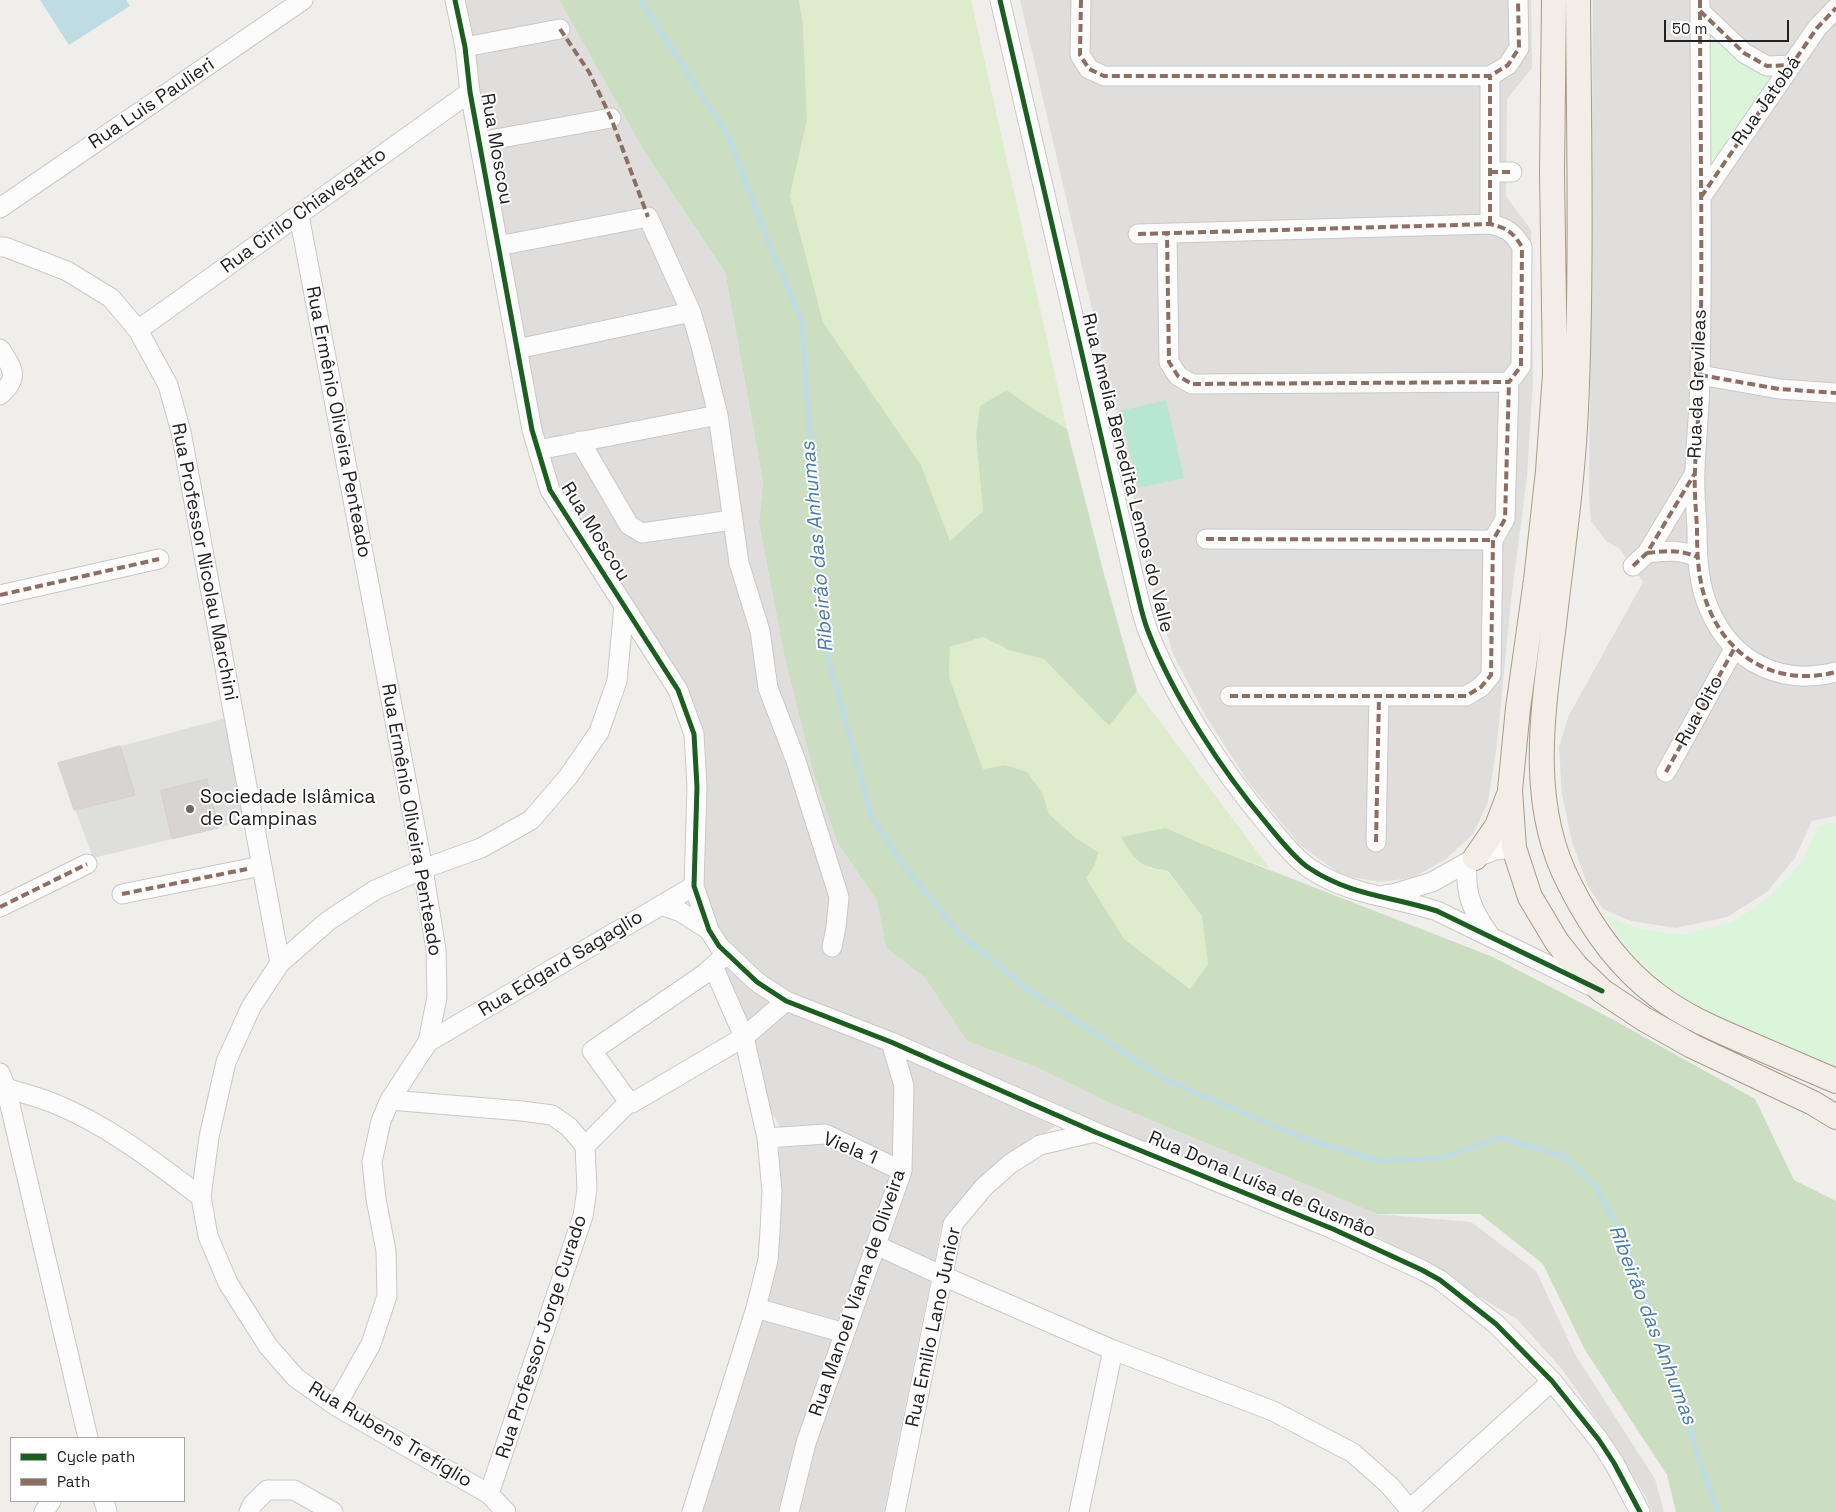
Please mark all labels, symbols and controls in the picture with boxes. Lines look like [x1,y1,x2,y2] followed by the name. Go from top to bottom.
[1666,10,1791,42] scale bar
[1672,19,1707,38] text: 50 m
[1728,52,1806,150] street label: Rua Jatobá
[85,54,219,154] street label: Rua Luis Paulieri
[475,92,517,206] street label: Rua Moscou
[217,143,391,279] street label: Rua Cirilo Chiavegatto
[300,284,376,560] street label: Rua Ermênio Oliveira Penteado
[1684,309,1712,459] street label: Rua da Grevileas
[1076,311,1178,635] street label: Rua Amelia Benedita Lemos do Valle
[166,421,242,703] street label: Rua Professor Nicolau Marchini
[797,441,839,653] water label: Ribeirão das Anhumas
[556,478,634,586] street label: Rua Moscou
[1671,672,1729,750] street label: Rua Oito
[376,682,446,958] street label: Rua Ermênio Oliveira Penteado
[200,787,375,831] place label: Sociedade Islâmica de Campinas
[184,803,196,815] marker: Sociedade Islâmica de Campinas
[475,906,647,1022] street label: Rua Edgard Sagaglio
[1145,1127,1379,1243] street label: Rua Dona Luísa de Gusmão
[820,1128,880,1170] street label: Viela 1
[805,1167,911,1419] street label: Rua Manoel Viana de Oliveira
[492,1212,592,1462] street label: Rua Professor Jorge Curado
[1603,1222,1701,1428] water label: Ribeirão das Anhumas
[902,1225,966,1429] street label: Rua Emilio Lano Junior
[304,1377,476,1493] street label: Rua Rubens Trefíglio
[10,1437,185,1502] legend
[57,1447,135,1466] text: Cycle path
[57,1472,90,1491] text: Path

